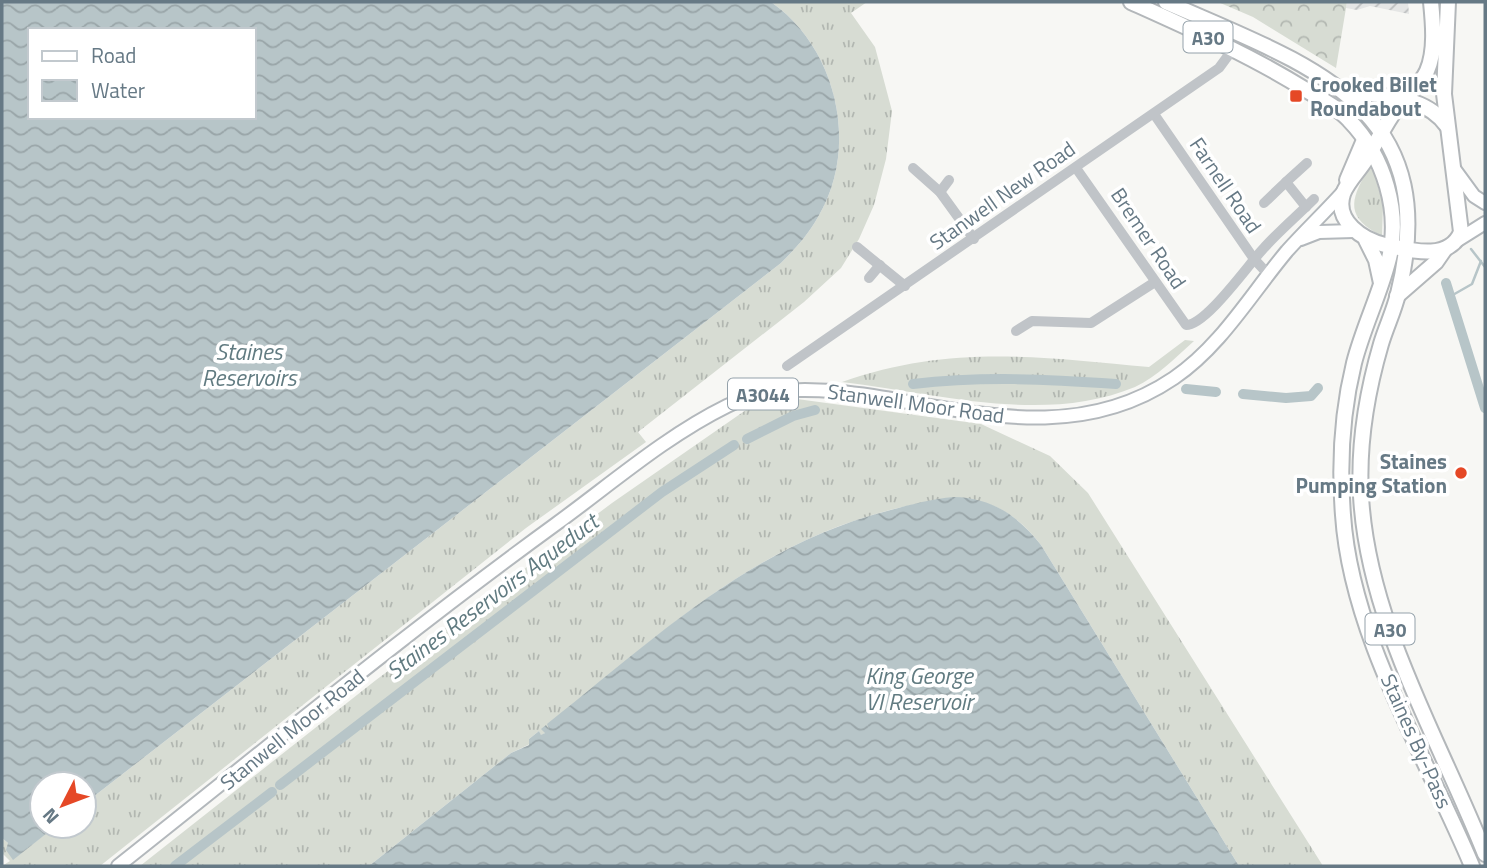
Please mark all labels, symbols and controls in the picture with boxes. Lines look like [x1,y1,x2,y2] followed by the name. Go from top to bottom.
[1184,22,1232,52] road number: A30
[28,28,256,119] legend
[91,39,136,71] text: Road
[1310,68,1437,124] place label: Crooked Billet Roundabout
[91,74,145,106] text: Water
[1288,88,1304,104] marker: Crooked Billet Roundabout
[1182,131,1270,239] street label: Farnell Road
[922,133,1082,257] street label: Stanwell New Road
[1103,181,1195,295] street label: Bremer Road
[202,334,298,395] water label: Staines Reservoirs
[826,375,1006,431] street label: Stanwell Moor Road
[728,378,798,410] road number: A3044
[1296,445,1447,501] place label: Staines Pumping Station
[1453,465,1469,481] marker: Staines Pumping Station
[379,503,607,687] water label: Staines Reservoirs Aqueduct
[1366,614,1414,644] road number: A30
[865,658,976,719] water label: King George VI Reservoir
[213,661,371,797] street label: Stanwell Moor Road
[1373,669,1461,813] street label: Staines By-Pass
[28,770,98,840] north arrow
[35,802,65,831] text: N

